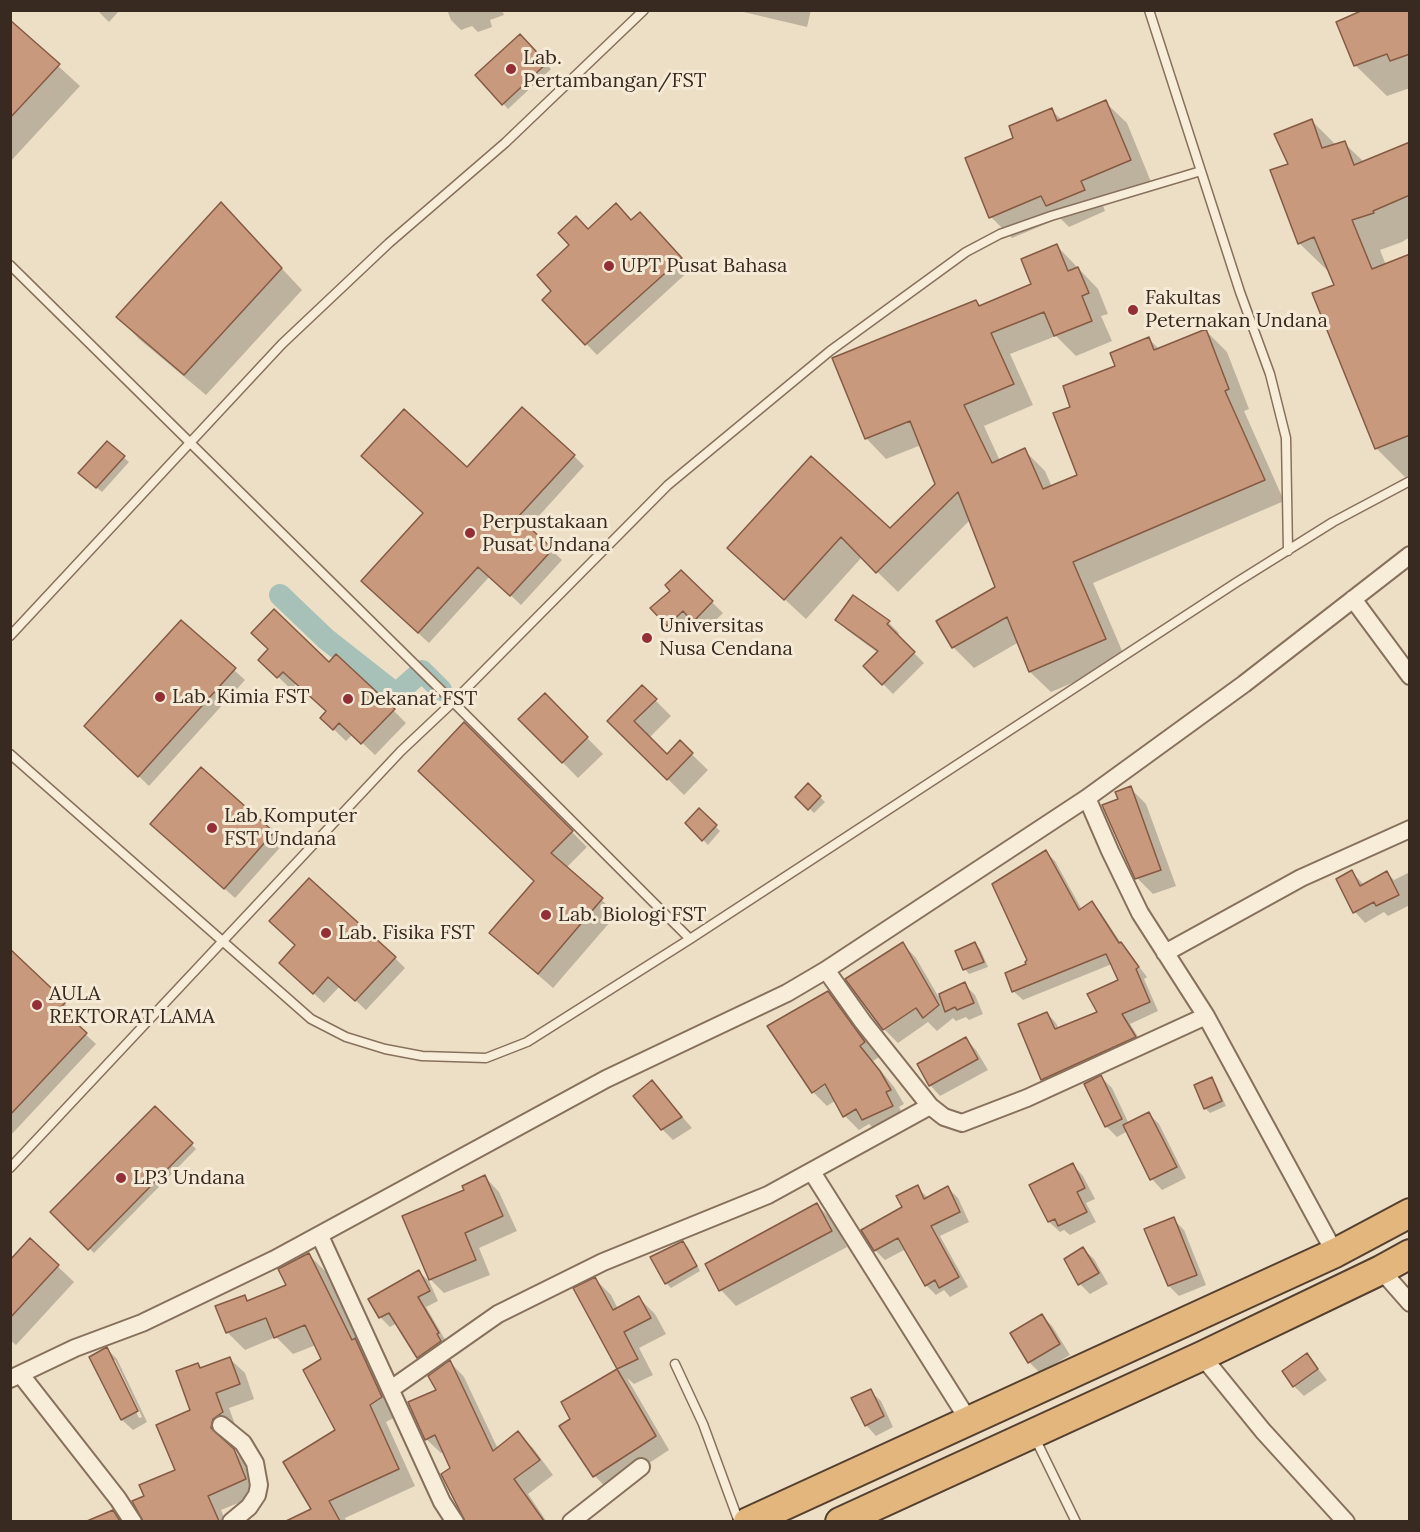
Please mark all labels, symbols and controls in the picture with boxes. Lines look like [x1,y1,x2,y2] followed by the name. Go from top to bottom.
[523,46,707,93] place label: Lab. Pertambangan/FST
[504,62,518,76] marker: Lab. Pertambangan/FST
[621,254,787,278] place label: UPT Pusat Bahasa
[602,259,616,273] marker: UPT Pusat Bahasa
[1145,286,1328,333] place label: Fakultas Peternakan Undana
[1126,303,1140,317] marker: Fakultas Peternakan Undana
[482,510,610,557] place label: Perpustakaan Pusat Undana
[463,526,477,540] marker: Perpustakaan Pusat Undana
[659,614,793,661] place label: Universitas Nusa Cendana
[640,631,654,645] marker: Universitas Nusa Cendana
[172,685,310,709] place label: Lab. Kimia FST
[360,687,477,711] place label: Dekanat FST
[153,690,167,704] marker: Lab. Kimia FST
[341,692,355,706] marker: Dekanat FST
[224,804,357,851] place label: Lab Komputer FST Undana
[205,821,219,835] marker: Lab Komputer FST Undana
[558,903,706,927] place label: Lab. Biologi FST
[539,908,553,922] marker: Lab. Biologi FST
[338,921,475,945] place label: Lab. Fisika FST
[319,926,333,940] marker: Lab. Fisika FST
[49,982,215,1029] place label: AULA REKTORAT LAMA
[30,998,44,1012] marker: AULA REKTORAT LAMA
[133,1166,245,1190] place label: LP3 Undana
[114,1171,128,1185] marker: LP3 Undana

